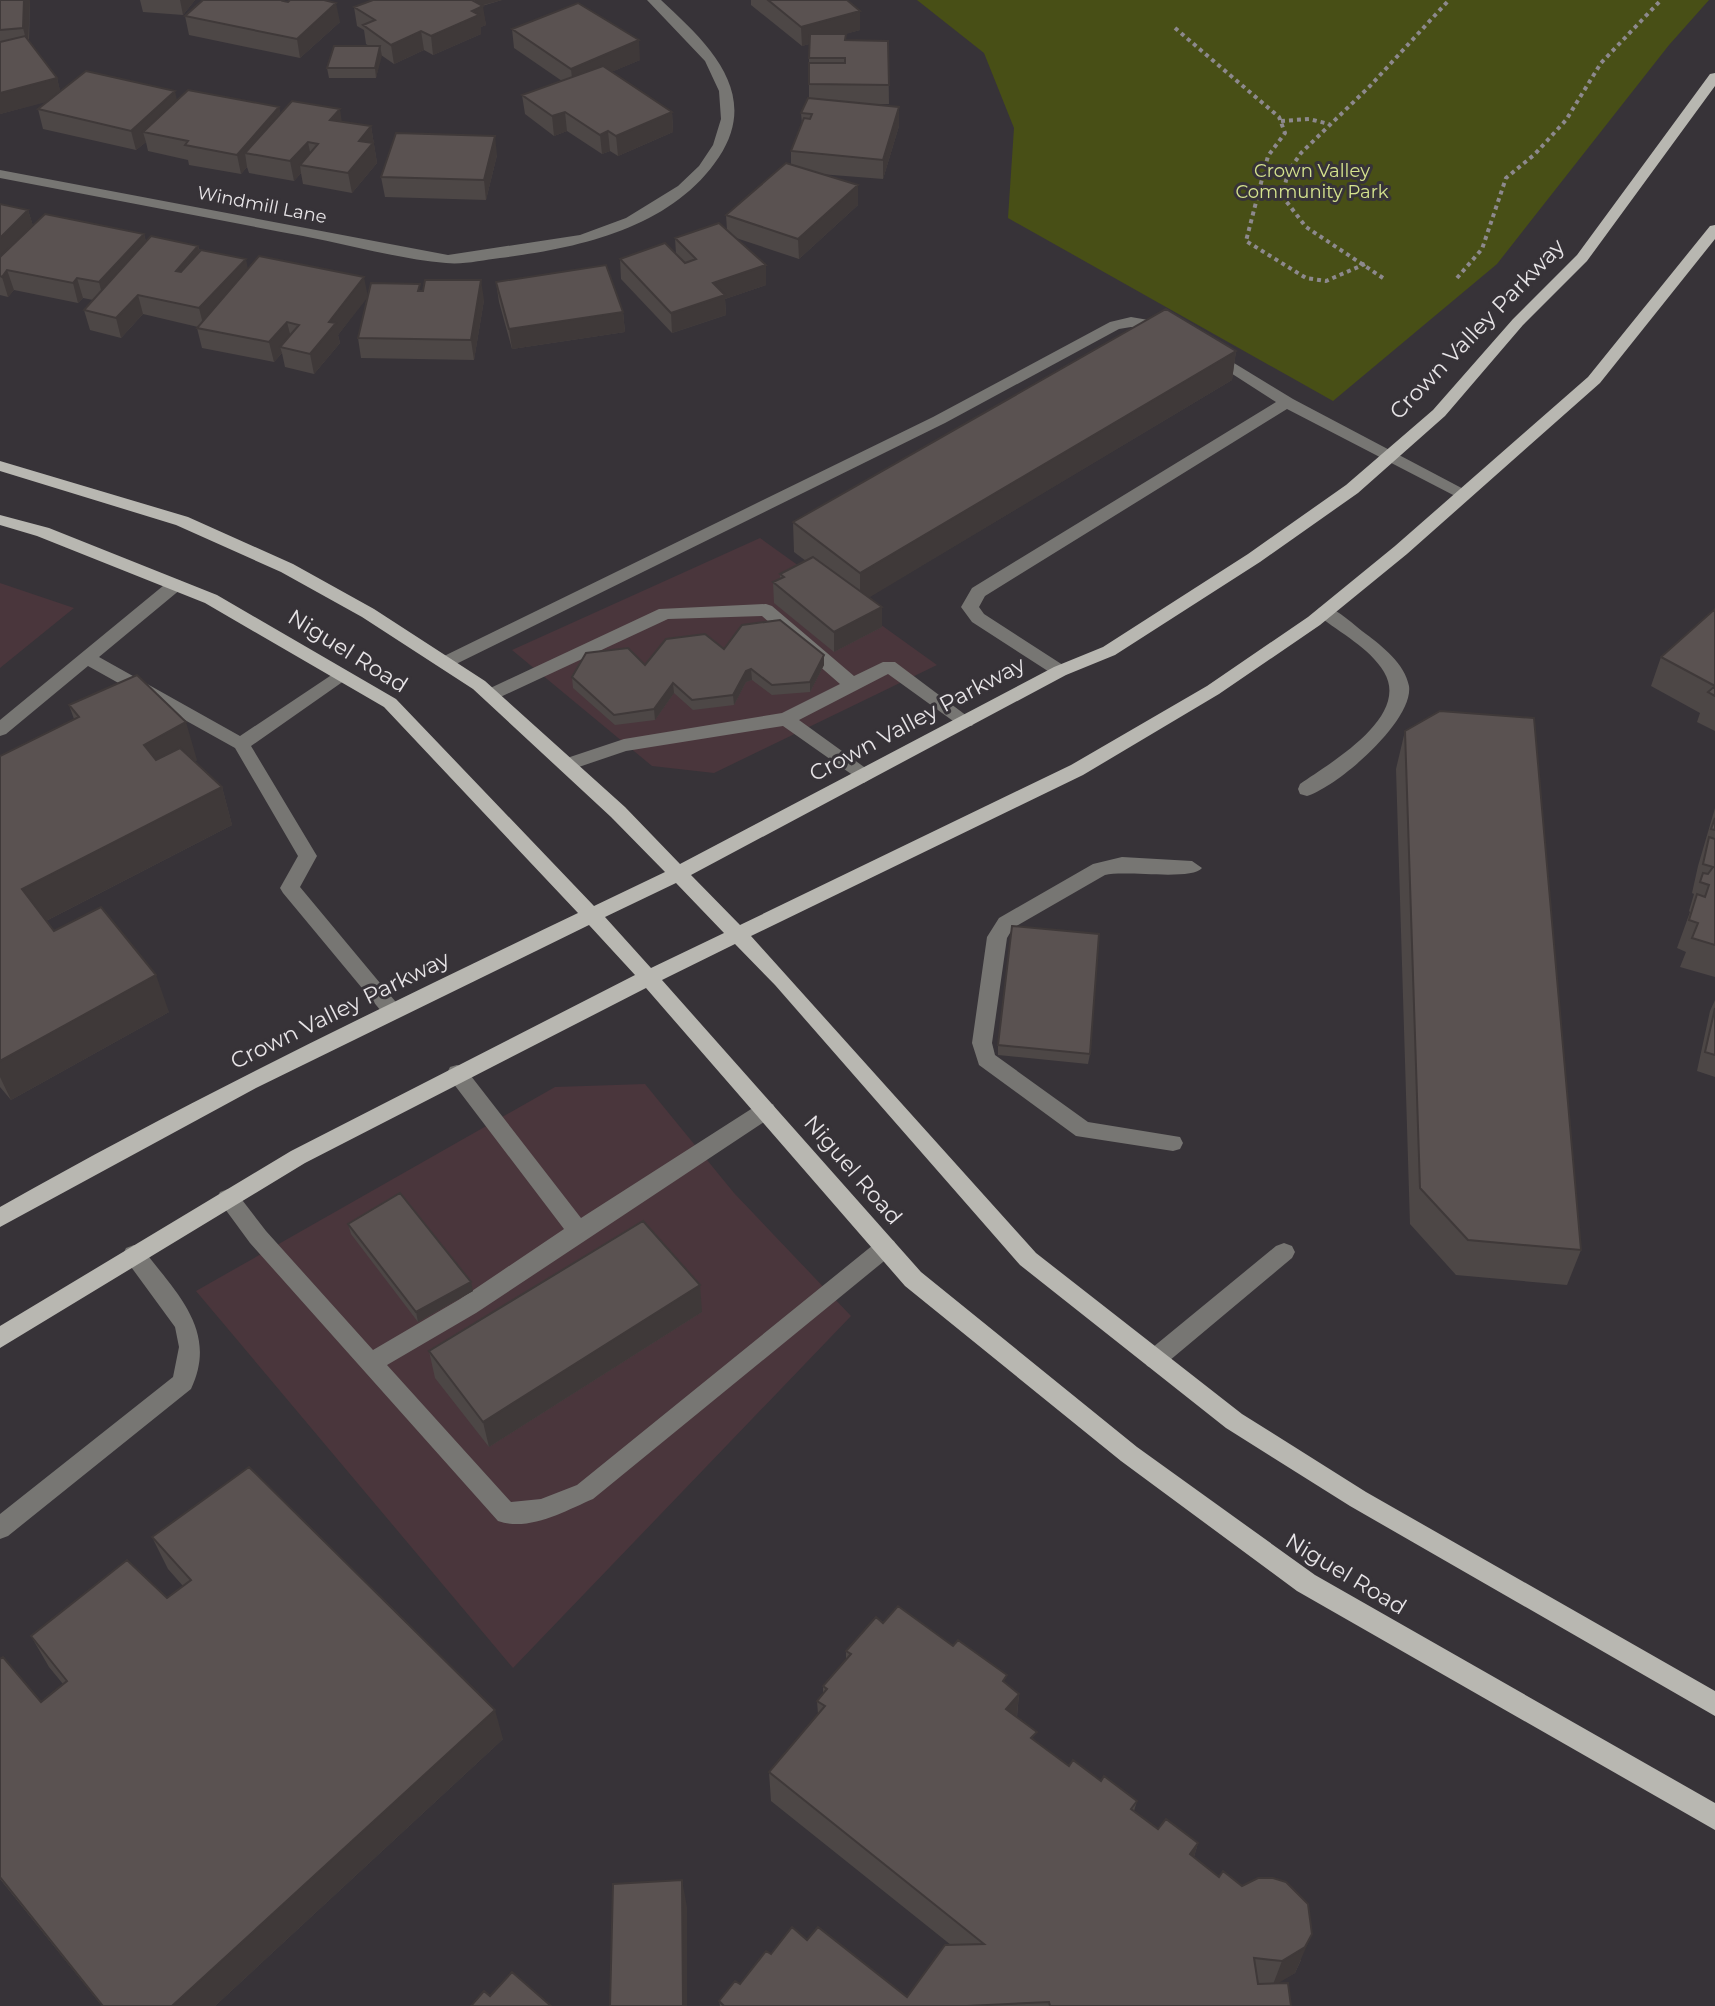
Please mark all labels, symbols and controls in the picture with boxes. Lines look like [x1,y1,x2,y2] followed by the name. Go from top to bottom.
[1235,160,1389,203] park label: Crown Valley Community Park
[195,182,329,228] street label: Windmill Lane
[1384,233,1570,425] street label: Crown Valley Parkway
[283,603,413,699] street label: Niguel Road
[805,651,1030,787] street label: Crown Valley Parkway
[226,945,454,1075] street label: Crown Valley Parkway
[798,1110,908,1230] street label: Niguel Road
[1281,1527,1411,1621] street label: Niguel Road

